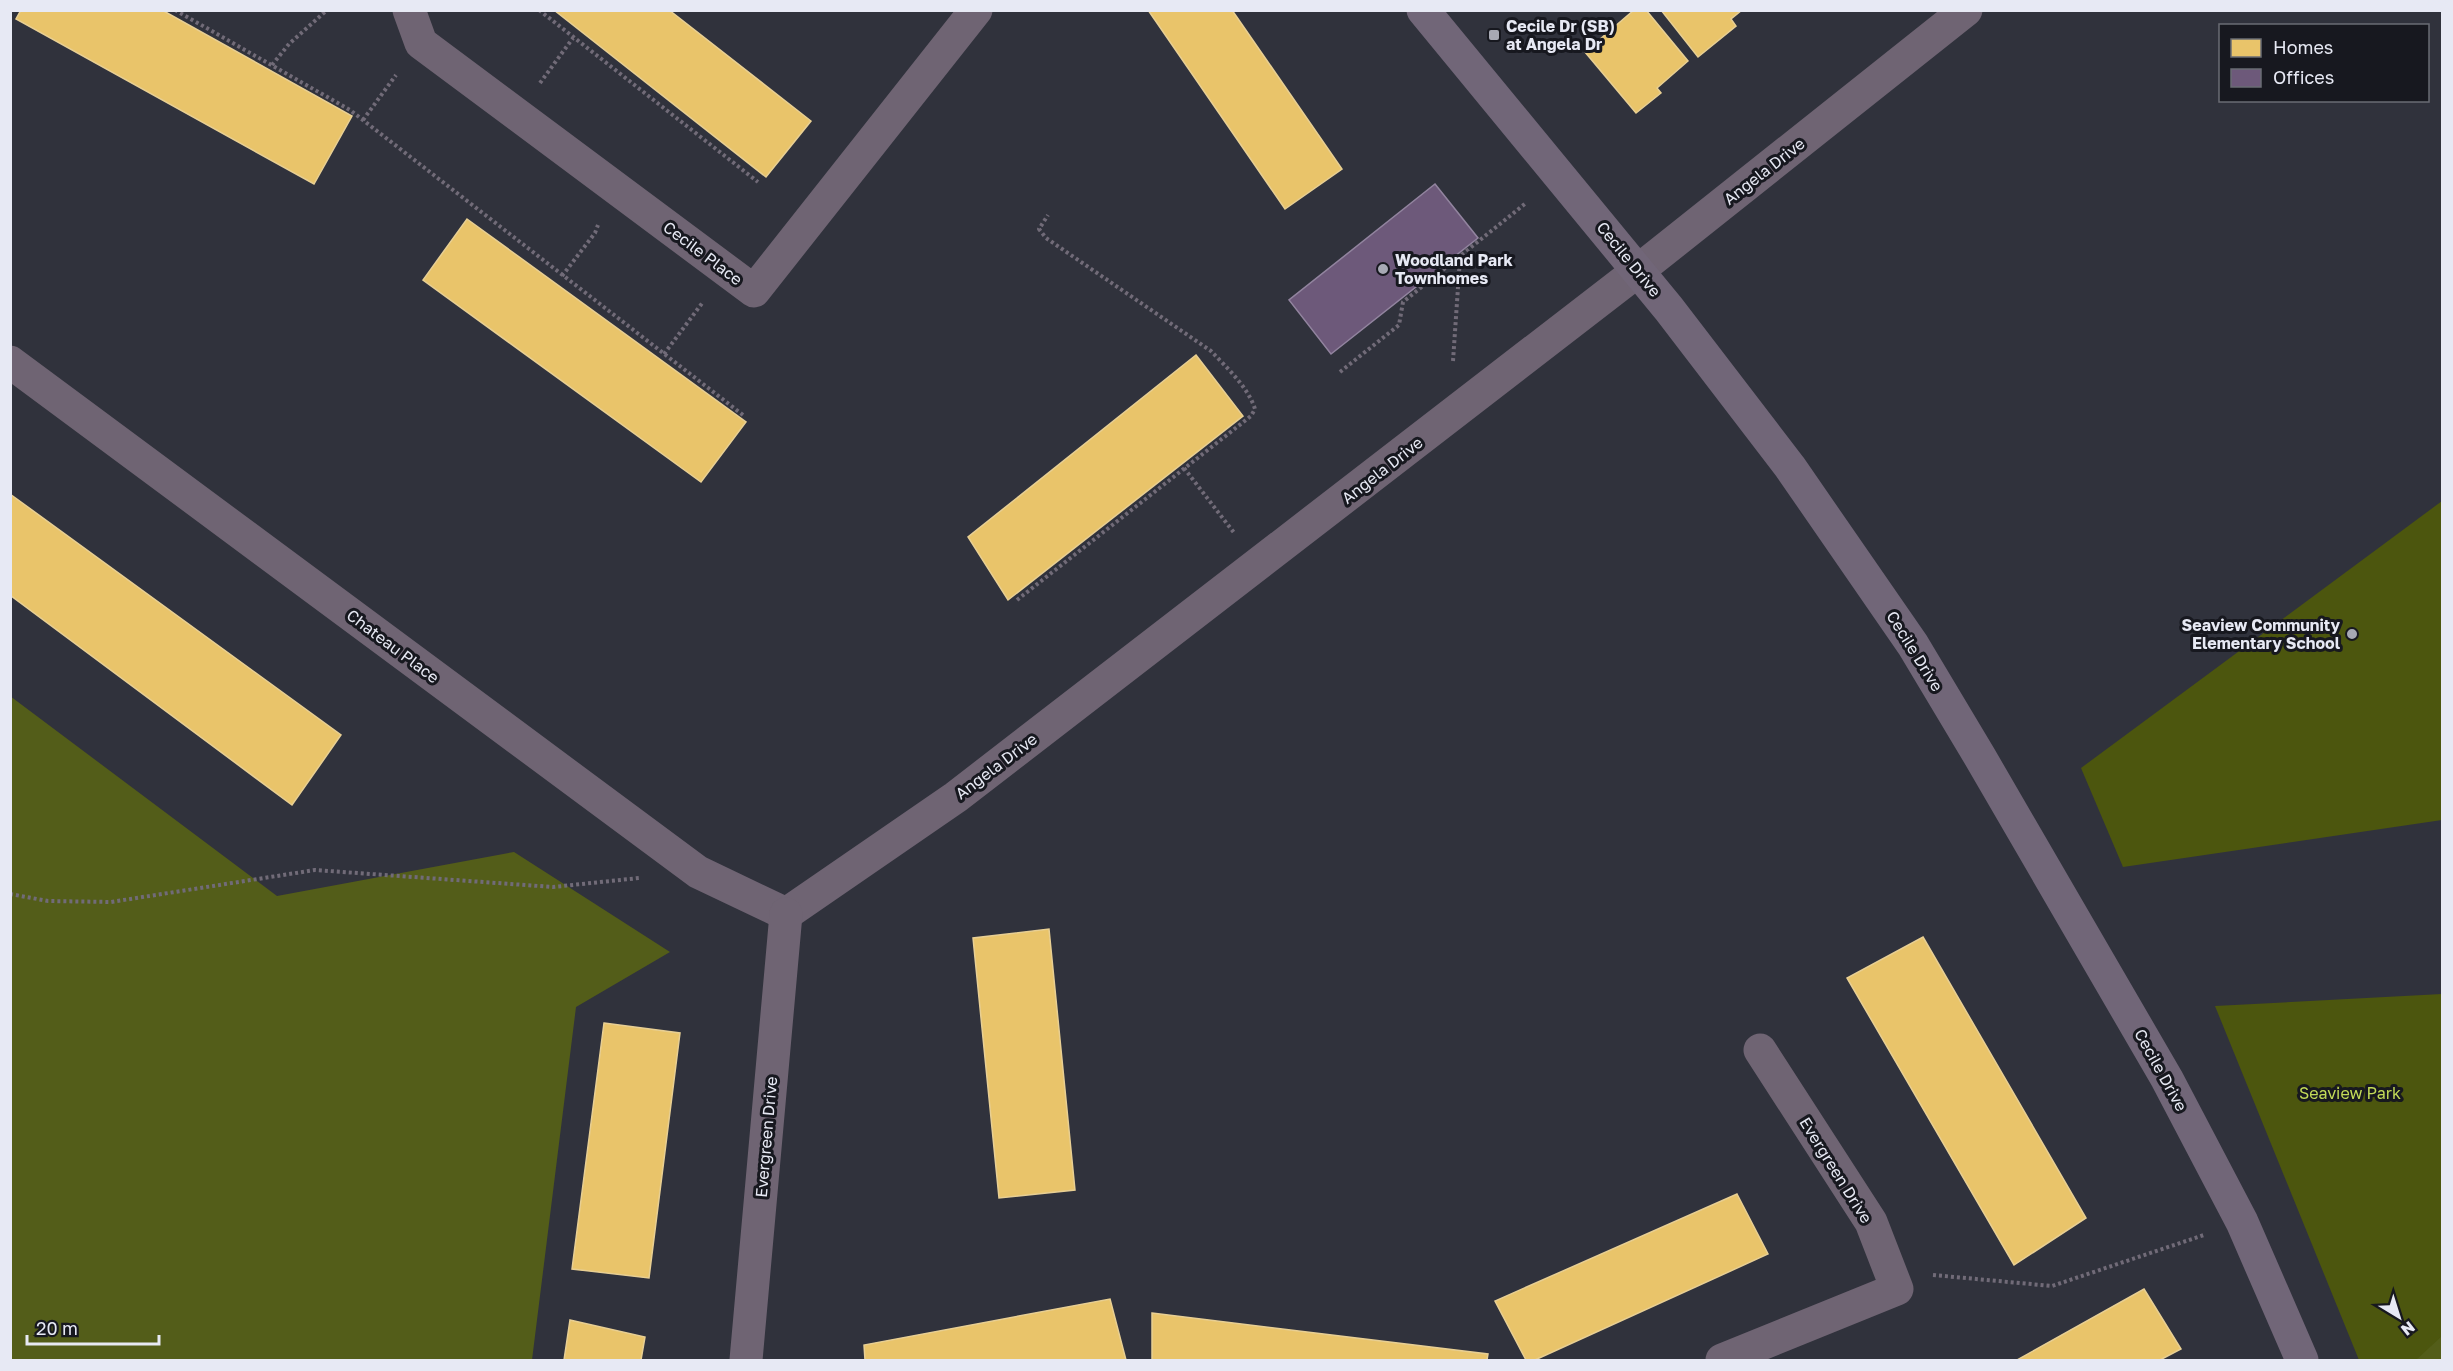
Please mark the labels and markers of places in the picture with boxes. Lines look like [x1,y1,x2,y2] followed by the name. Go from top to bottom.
[1506,16,1615,54] place label: Cecile Dr (SB) at Angela Dr
[1487,28,1501,42] marker: Cecile Dr (SB) at Angela Dr
[1395,250,1513,288] place label: Woodland Park Townhomes
[1376,262,1390,276] marker: Woodland Park Townhomes
[2181,615,2341,653] place label: Seaview Community Elementary School
[2345,627,2359,641] marker: Seaview Community Elementary School

